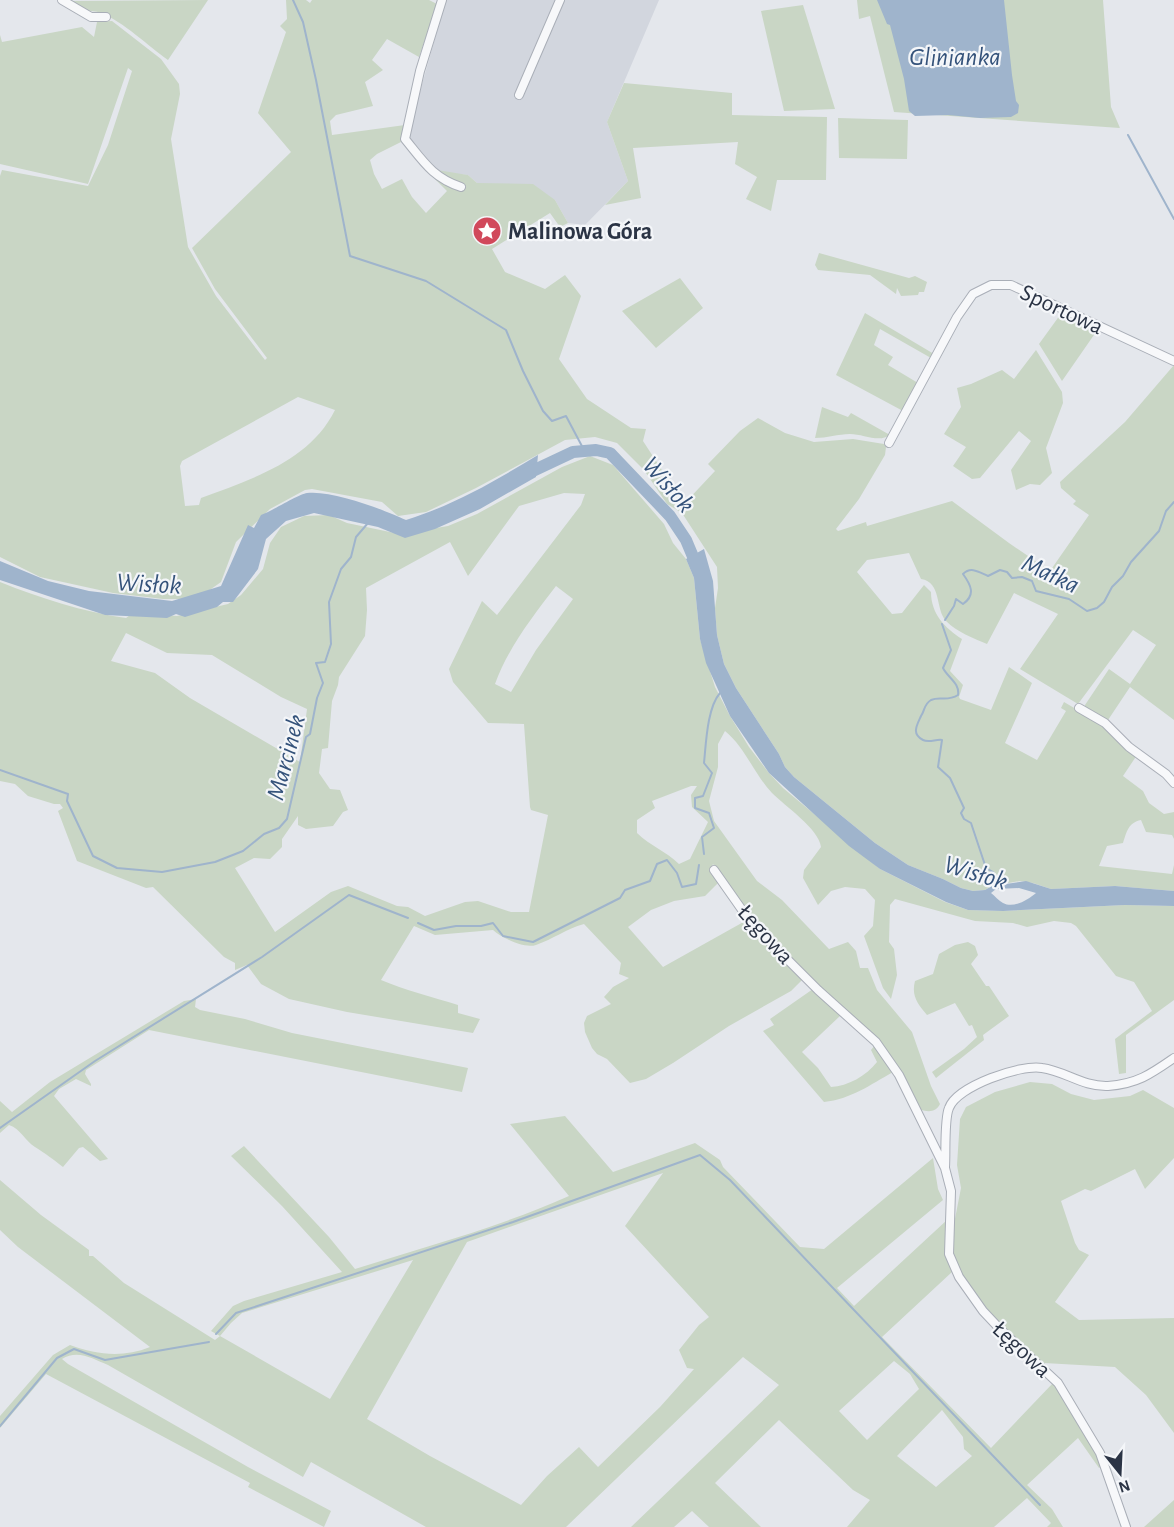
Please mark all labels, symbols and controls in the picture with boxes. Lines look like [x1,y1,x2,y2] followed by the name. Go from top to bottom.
[909,44,1001,70] water label: Glinianka
[471,215,503,247] place icon: Malinowa Góra
[508,220,652,244] place label: Malinowa Góra
[1016,280,1107,339] street label: Sportowa
[637,452,699,518] water label: Wisłok
[1018,549,1083,598] water label: Małka
[116,569,182,599] water label: Wisłok
[262,712,310,803] water label: Marcinek
[941,851,1011,895] water label: Wisłok
[733,900,798,969] street label: Łęgowa
[987,1317,1055,1383] street label: Łęgowa
[1090,1443,1150,1503] north arrow
[1117,1477,1132,1496] text: N

